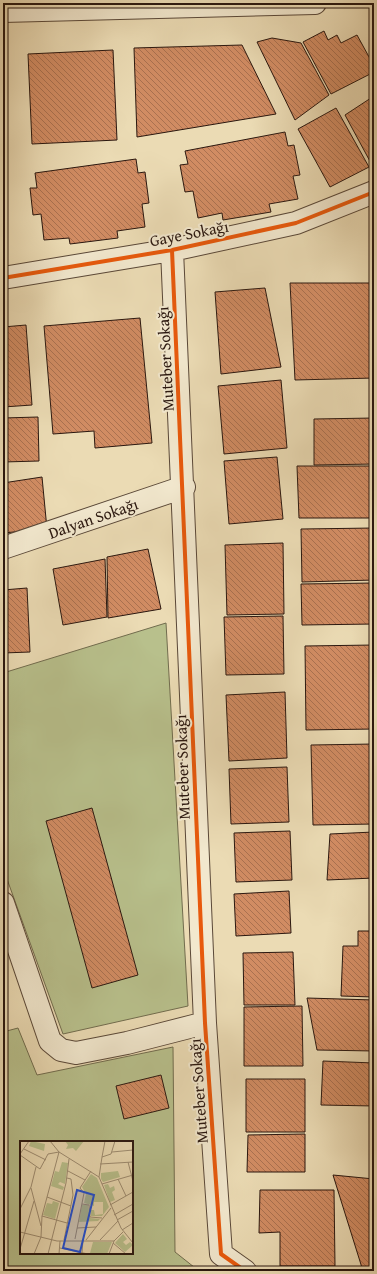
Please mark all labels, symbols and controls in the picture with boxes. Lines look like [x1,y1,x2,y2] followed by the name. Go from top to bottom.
[148,214,231,252] street label: Gaye Sokağı
[150,305,180,412] street label: Muteber Sokağı
[45,491,142,545] street label: Dalyan Sokağı
[168,714,196,820] street label: Muteber Sokağı
[182,1037,214,1144] street label: Muteber Sokağı
[20,1141,133,1254] inset map

